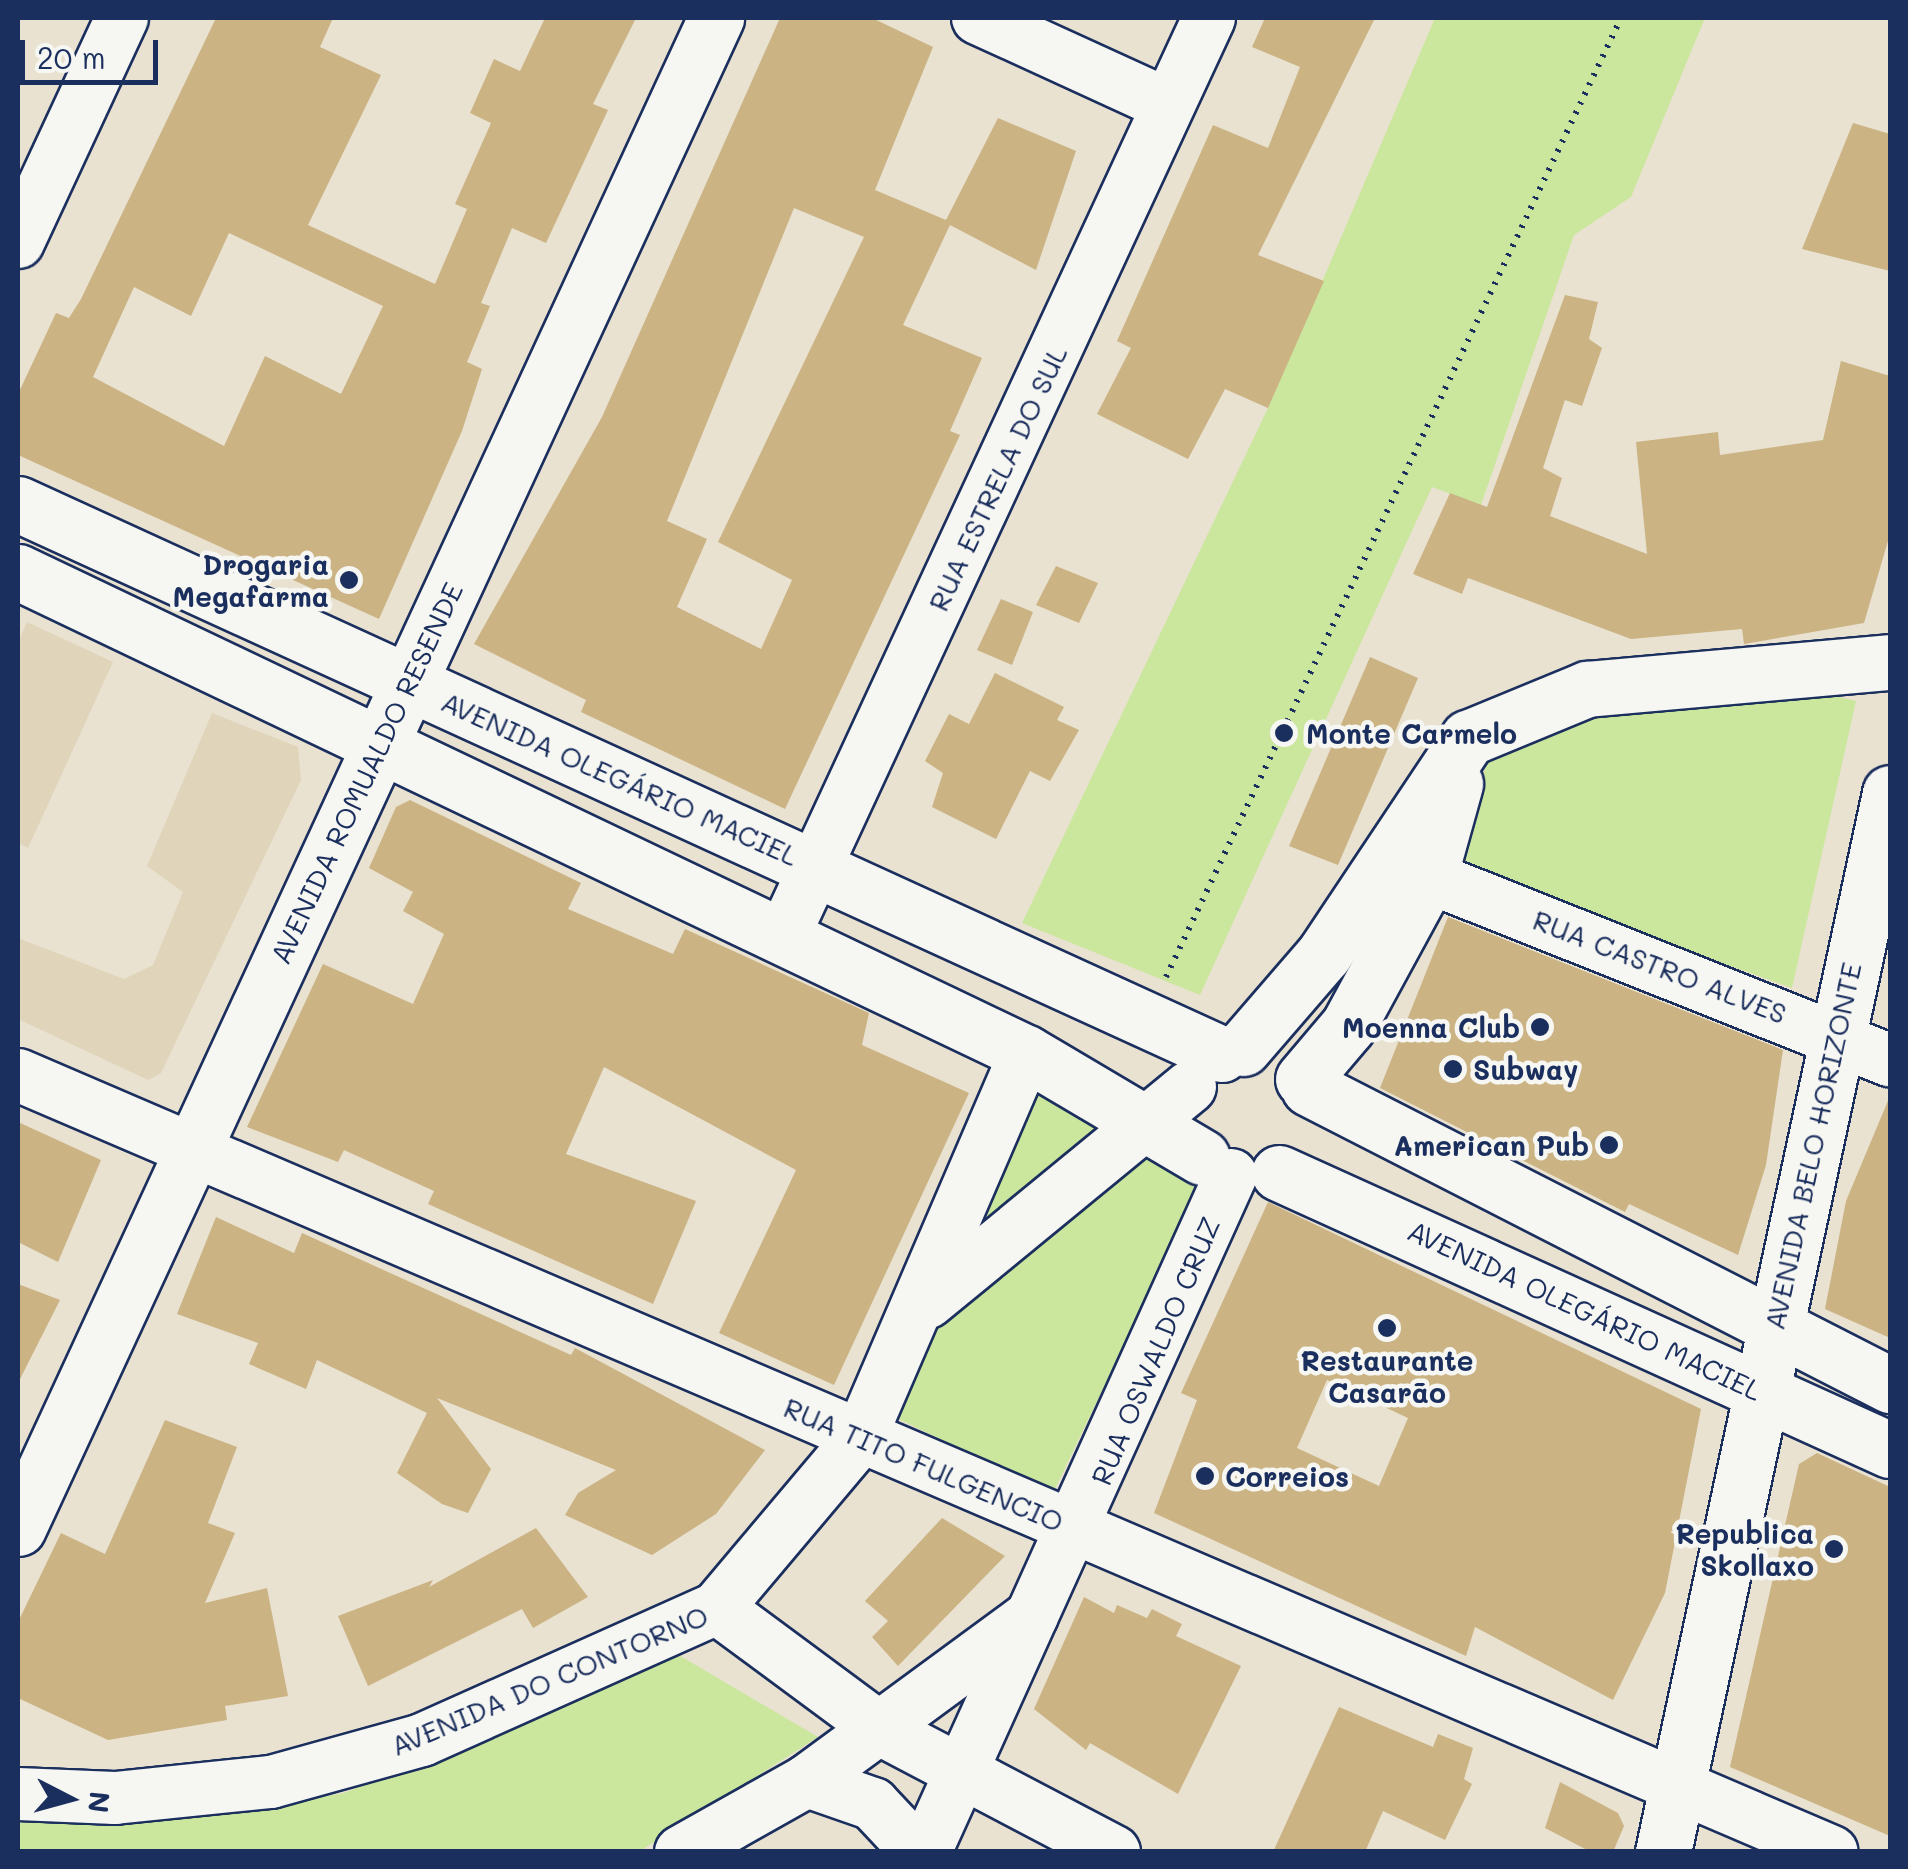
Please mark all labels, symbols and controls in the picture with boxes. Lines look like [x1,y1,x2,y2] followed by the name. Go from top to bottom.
[25,20,162,82] scale bar
[37,37,106,77] text: 20 m
[921,340,1073,616] street label: RUA ESTRELA DO SUL
[173,547,329,613] place label: Drogaria Megafarma
[338,569,360,591] marker: Drogaria Megafarma
[263,577,469,969] street label: AVENIDA ROMUALDO RESENDE
[436,684,804,872] street label: AVENIDA OLEGÁRIO MACIEL
[1306,716,1517,750] place label: Monte Carmelo
[1271,720,1297,746] marker: Monte Carmelo
[1529,902,1791,1030] street label: RUA CASTRO ALVES
[1757,959,1867,1333] street label: AVENIDA BELO HORIZONTE
[1342,1010,1520,1044] place label: Moenna Club
[1529,1016,1551,1038] marker: Moenna Club
[1473,1052,1578,1086] place label: Subway
[1442,1058,1464,1080] marker: Subway
[1393,1128,1589,1162] place label: American Pub
[1598,1134,1620,1156] marker: American Pub
[1083,1212,1227,1490] street label: RUA OSWALDO CRUZ
[1402,1213,1768,1407] street label: AVENIDA OLEGÁRIO MACIEL
[1376,1317,1398,1339] marker: Restaurante Casarão
[1301,1343,1473,1409] place label: Restaurante Casarão
[779,1390,1069,1538] street label: RUA TITO FULGENCIO
[1225,1459,1349,1493] place label: Correios
[1194,1465,1216,1487] marker: Correios
[1675,1516,1814,1582] place label: Republica Skollaxo
[1823,1538,1845,1560] marker: Republica Skollaxo
[385,1598,713,1762] street label: AVENIDA DO CONTORNO
[20,1749,120,1849] north arrow
[81,1790,119,1815] text: N

